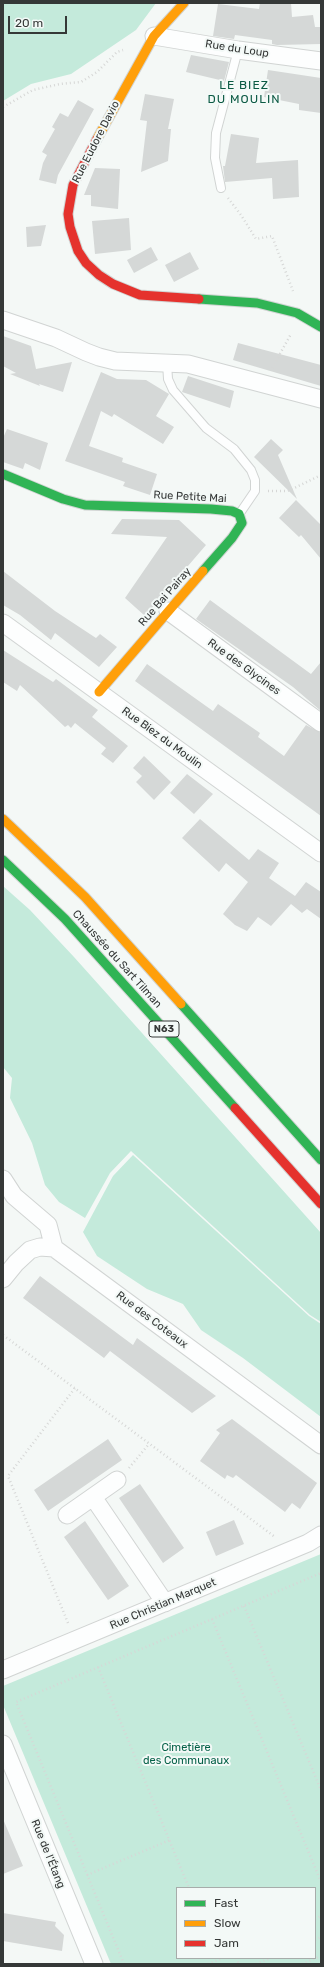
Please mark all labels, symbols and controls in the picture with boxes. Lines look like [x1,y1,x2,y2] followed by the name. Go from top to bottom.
[10,8,69,34] scale bar
[15,16,43,30] text: 20 m
[204,37,270,61] street label: Rue du Loup
[207,79,281,107] district label: LE BIEZ DU MOULIN
[70,99,122,185] street label: Rue Eudore Davio
[153,488,227,506] street label: Rue Petite Mai
[136,565,194,629] street label: Rue Bai Pairay
[205,636,283,698] street label: Rue des Glycines
[119,704,205,772] street label: Rue Biez du Moulin
[70,907,164,1011] street label: Chaussée du Sart Tilman
[149,1021,179,1037] road number: N63
[114,1289,190,1351] street label: Rue des Coteaux
[108,1576,218,1632] street label: Rue Christian Marquet
[143,1741,229,1767] park label: Cimetière des Communaux
[28,1818,68,1890] street label: Rue de l'Étang
[176,1887,316,1959] legend
[214,1896,238,1910] text: Fast
[214,1916,241,1930] text: Slow
[214,1936,239,1950] text: Jam

